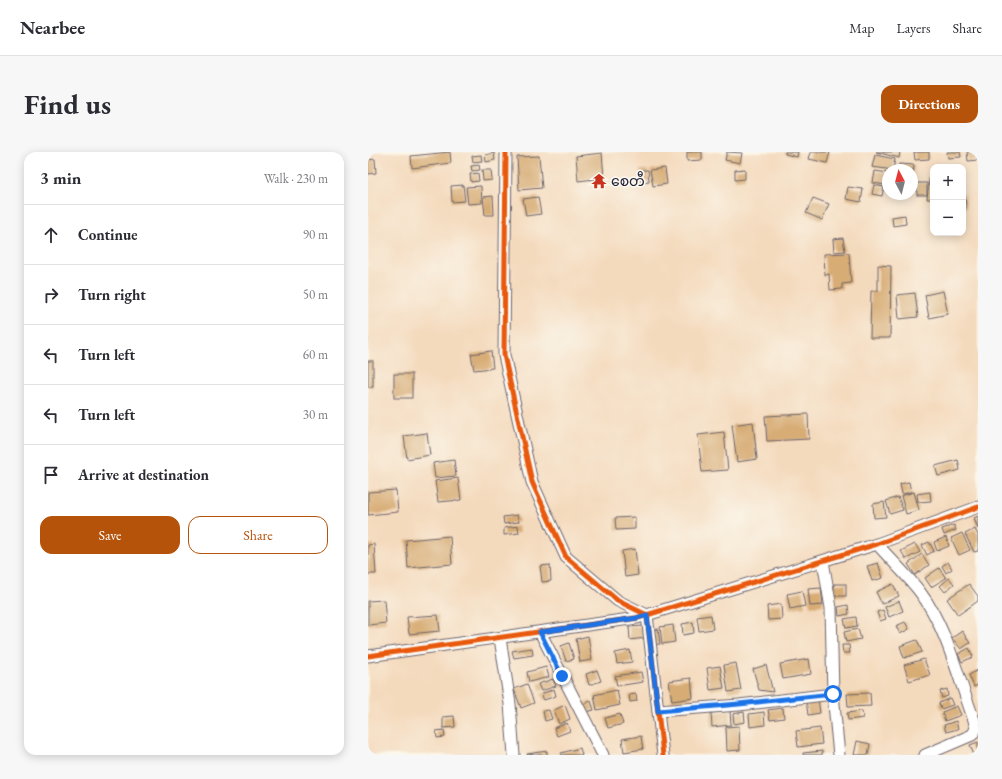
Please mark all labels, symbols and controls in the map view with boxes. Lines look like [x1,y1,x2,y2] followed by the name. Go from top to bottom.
[20,15,85,40] text: Nearbee
[849,19,874,37] text: Map
[896,19,931,37] text: Layers
[953,19,982,37] text: Share
[881,85,978,123] button: Directions
[24,86,111,122] text: Find us
[882,164,918,200] north arrow
[930,164,966,236] map controls
[930,164,966,200] button: +
[40,167,81,189] text: 3 min
[264,170,328,187] text: Walk · 230 m
[611,171,645,190] place label: စေတီ
[590,172,608,190] temple icon: စေတီ
[930,200,966,236] button: −
[40,224,62,246] icon: ahead
[78,225,138,244] text: Continue
[303,226,328,243] text: 90 m
[40,284,62,306] icon: right
[78,285,146,304] text: Turn right
[303,286,328,303] text: 50 m
[40,344,62,366] icon: left
[78,345,135,364] text: Turn left
[303,346,328,363] text: 60 m
[40,404,62,426] icon: left
[78,405,135,424] text: Turn left
[303,406,328,423] text: 30 m
[40,464,62,486] icon: arrive
[78,465,209,484] text: Arrive at destination
[40,516,180,554] button: Save
[188,516,328,554] button: Share
[553,667,571,685] route end
[824,685,842,703] route start

